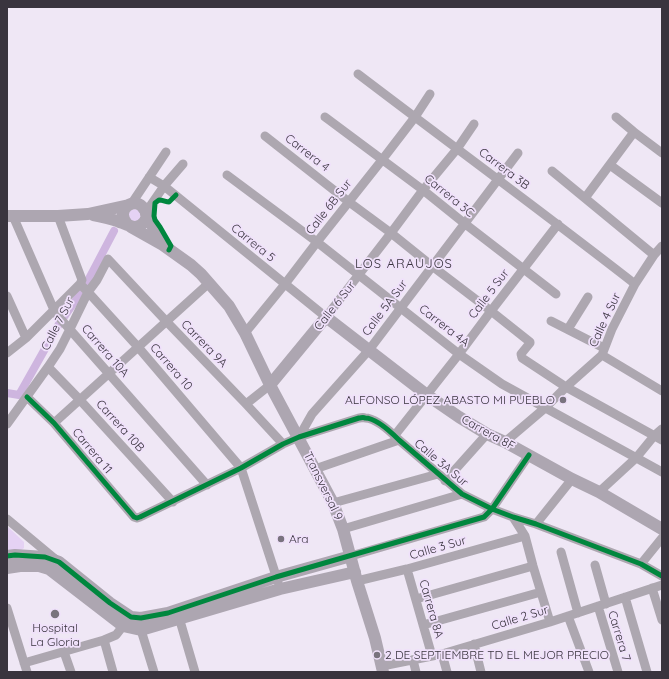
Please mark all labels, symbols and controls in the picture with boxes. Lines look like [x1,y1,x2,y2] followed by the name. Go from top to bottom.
[282,131,332,175] street label: Carrera 4
[476,145,532,193] street label: Carrera 3B
[421,172,477,220] street label: Carrera 3C
[303,176,355,238] street label: Calle 6B Sur
[228,221,278,265] street label: Carrera 5
[355,256,453,272] district label: LOS ARAUJOS
[466,266,512,322] street label: Calle 5 Sur
[359,277,411,339] street label: Calle 5A Sur
[311,279,359,333] street label: Calle 6 Sur
[586,291,624,349] street label: Calle 4 Sur
[38,295,78,353] street label: Calle 7 Sur
[416,302,472,350] street label: Carrera 4A
[178,317,230,371] street label: Carrera 9A
[78,322,132,380] street label: Carrera 10A
[147,341,195,393] street label: Carrera 10
[345,393,555,407] place label: ALFONSO LÓPEZ ABASTO MI PUEBLO
[558,395,568,405] marker: ALFONSO LÓPEZ ABASTO MI PUEBLO
[93,397,147,455] street label: Carrera 10B
[459,412,517,454] street label: Carrera 8F
[69,425,115,477] street label: Carrera 11
[411,436,471,490] street label: Calle 3A Sur
[300,449,346,523] street label: Transversal 9
[289,532,309,546] place label: Ara
[408,533,468,563] street label: Calle 3 Sur
[276,534,286,544] marker: Ara
[416,578,446,640] street label: Carrera 8A
[490,603,550,633] street label: Calle 2 Sur
[49,608,61,620] marker: Hospital La Gloria
[605,609,633,663] street label: Carrera 7
[30,621,80,649] place label: Hospital La Gloria
[385,648,609,662] place label: 2 DE SEPTIEMBRE TD EL MEJOR PRECIO
[372,650,382,660] marker: 2 DE SEPTIEMBRE TD EL MEJOR PRECIO

